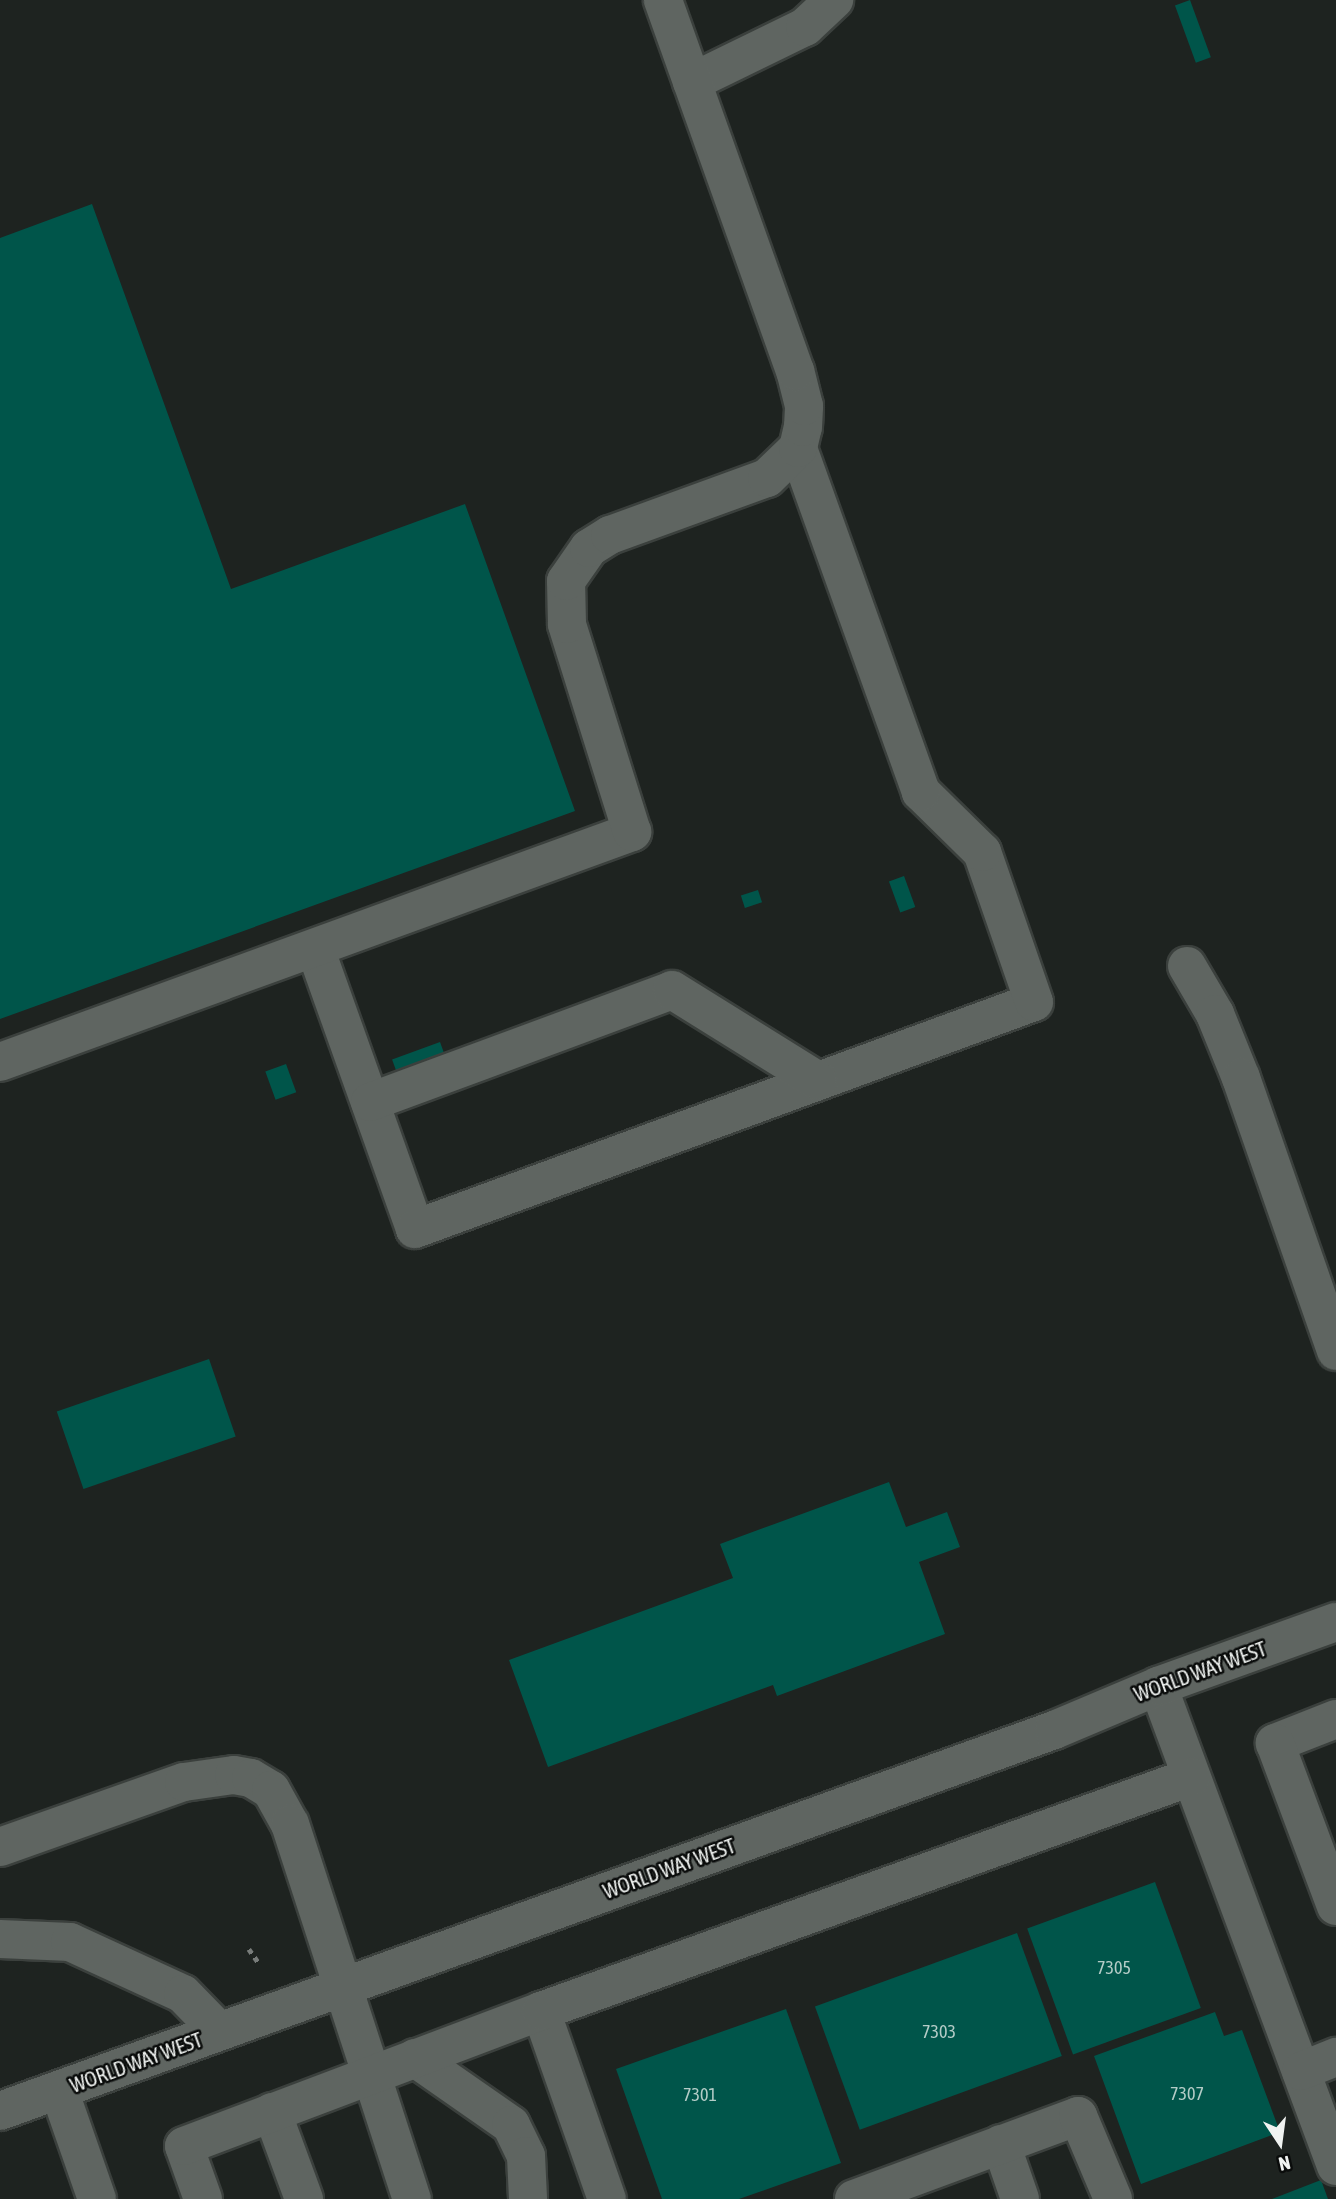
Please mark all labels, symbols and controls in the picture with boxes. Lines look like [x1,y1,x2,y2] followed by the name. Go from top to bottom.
[1130,1635,1270,1707] street label: WORLD WAY WEST
[599,1832,739,1904] street label: WORLD WAY WEST
[1097,1957,1131,1979] house number: 7305
[922,2021,956,2043] house number: 7303
[66,2026,206,2098] street label: WORLD WAY WEST
[1170,2083,1204,2105] house number: 7307
[683,2084,717,2106] house number: 7301
[1245,2108,1315,2178] north arrow
[1277,2151,1293,2175] text: N

